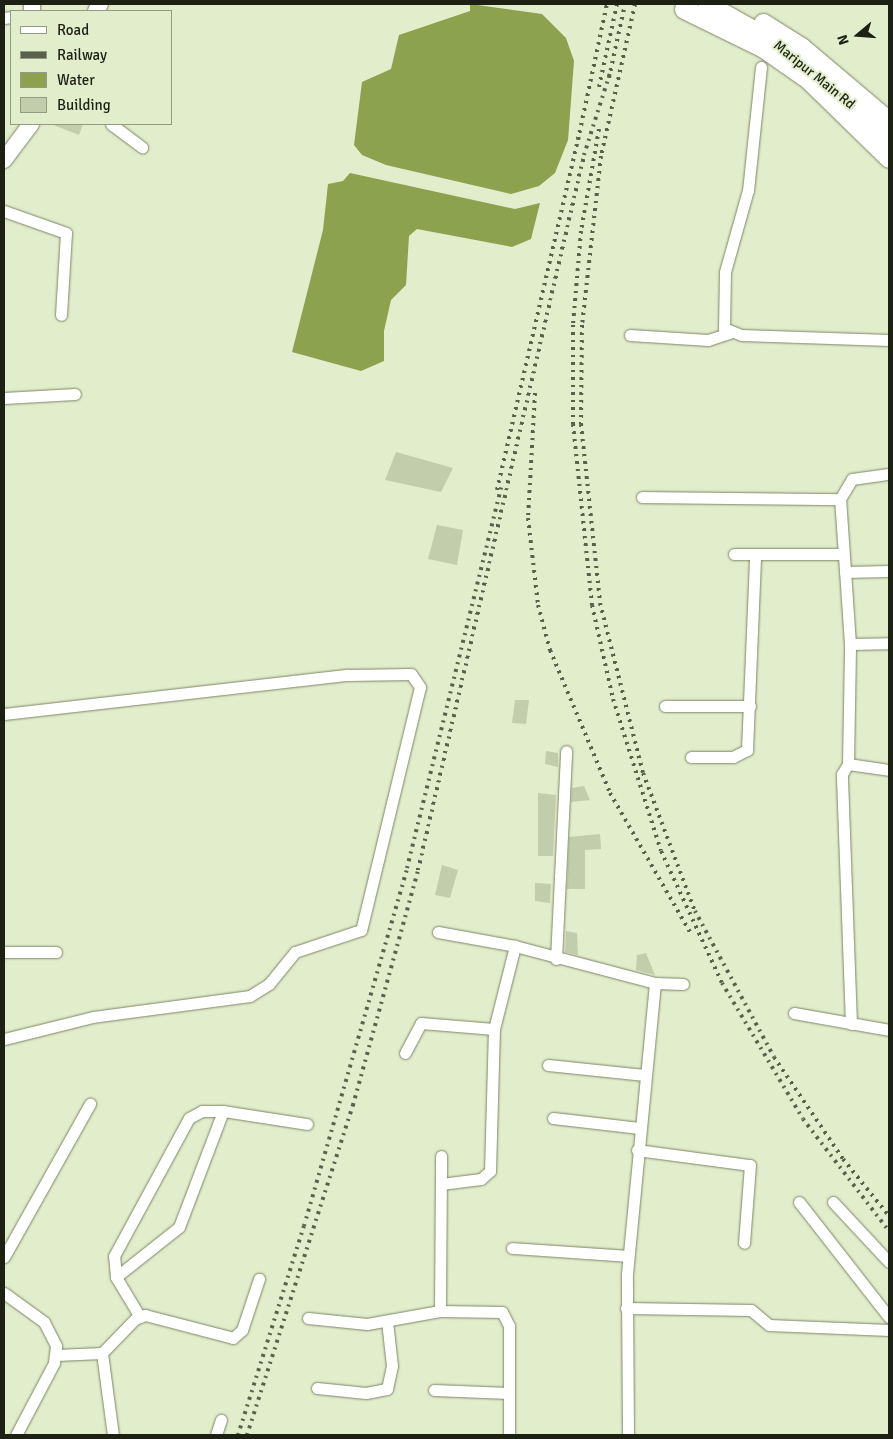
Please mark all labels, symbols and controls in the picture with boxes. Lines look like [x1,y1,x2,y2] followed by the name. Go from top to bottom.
[10,10,172,125] legend
[833,10,883,60] north arrow
[57,21,89,39] text: Road
[834,33,853,47] text: N
[770,37,858,113] street label: Maripur Main Rd
[57,46,107,64] text: Railway
[57,71,95,89] text: Water
[57,96,111,114] text: Building

